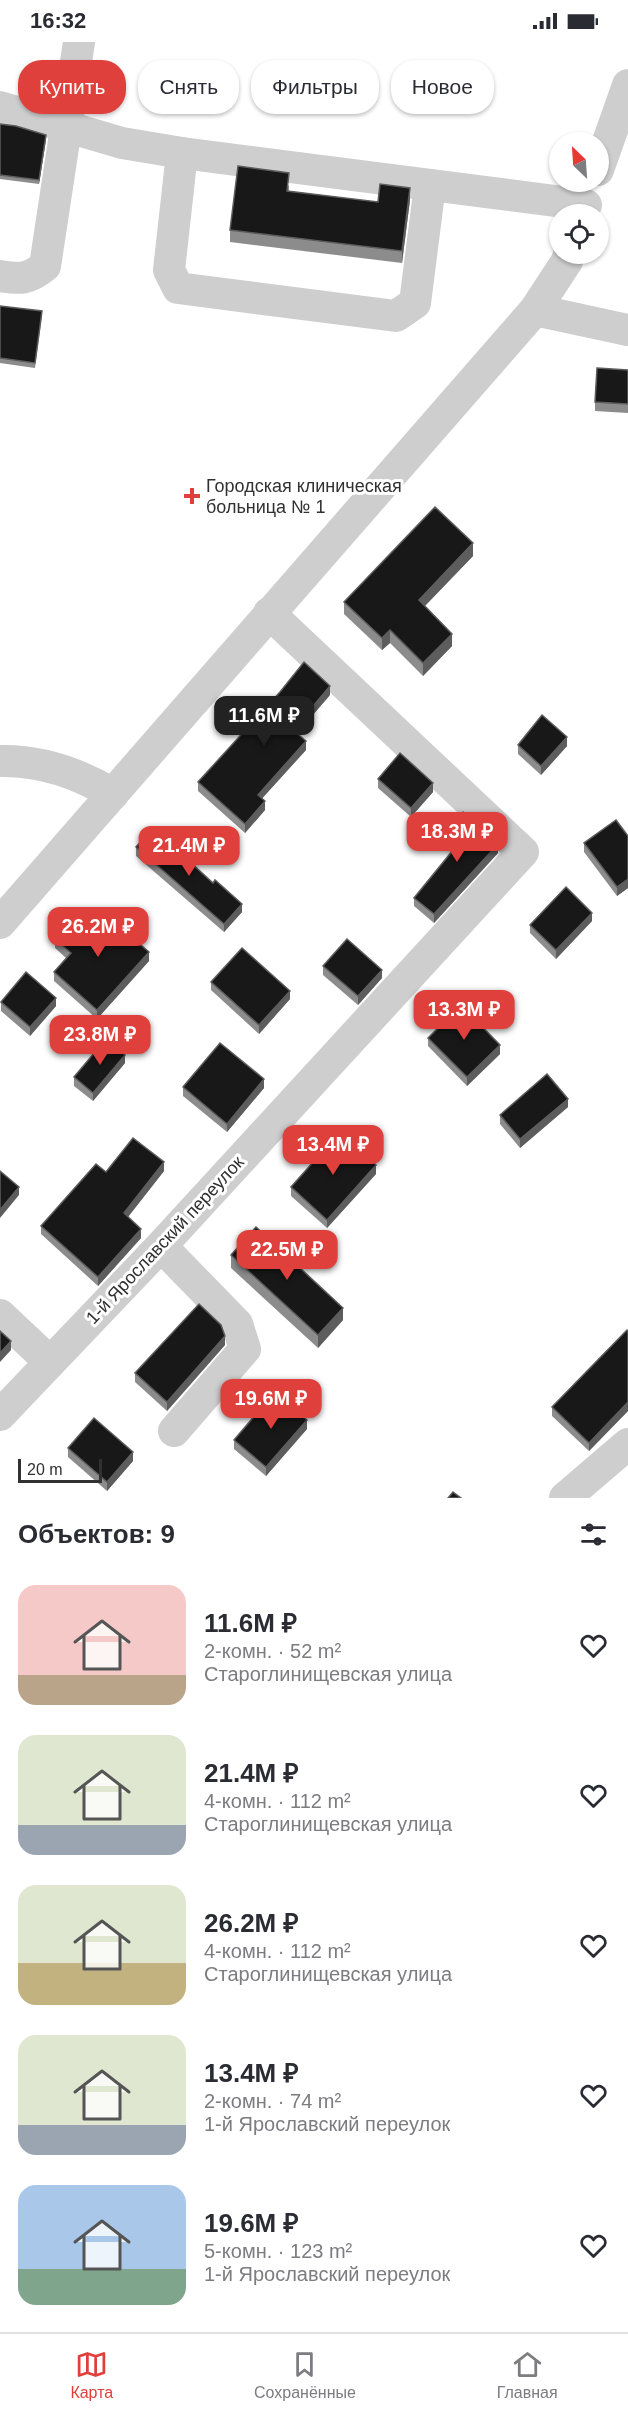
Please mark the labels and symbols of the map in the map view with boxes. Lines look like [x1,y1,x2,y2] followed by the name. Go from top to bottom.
[549,132,609,192] north arrow
[206,476,402,517] place label: Городская клиническая больница № 1
[183,487,201,505] marker: Городская клиническая больница № 1
[209,696,319,747] pin: 11.6M ₽
[402,812,512,863] pin: 18.3M ₽
[134,826,244,877] pin: 21.4M ₽
[43,907,153,958] pin: 26.2M ₽
[409,990,519,1041] pin: 13.3M ₽
[45,1015,155,1066] pin: 23.8M ₽
[278,1125,388,1176] pin: 13.4M ₽
[82,1152,248,1328] street label: 1-й Ярославский переулок
[232,1230,342,1281] pin: 22.5M ₽
[216,1379,326,1430] pin: 19.6M ₽
[18,1456,102,1484] scale bar

